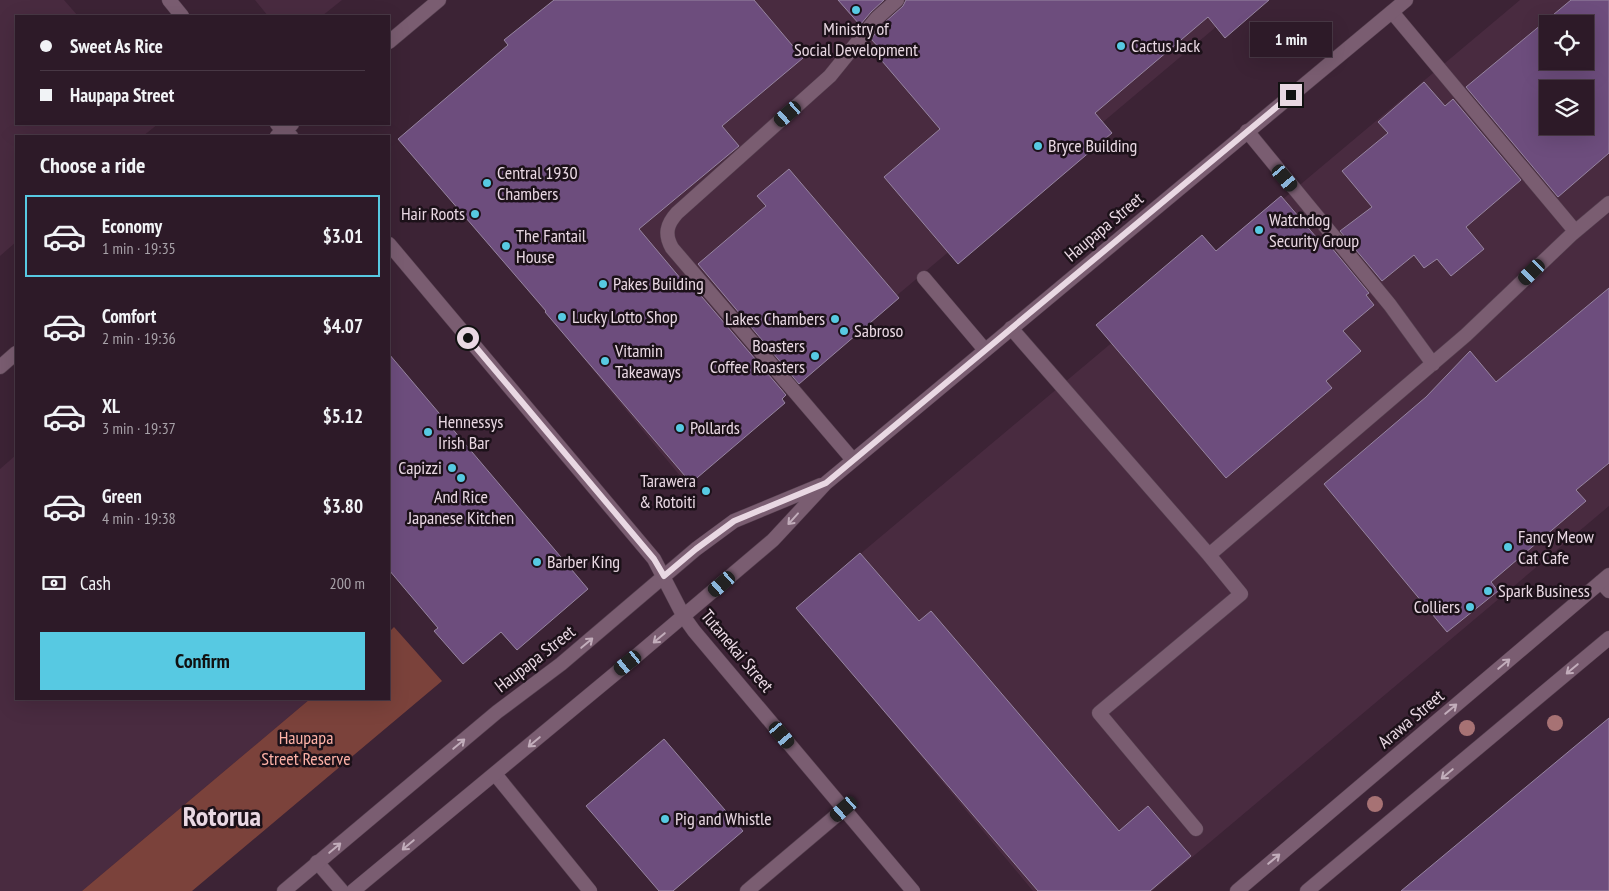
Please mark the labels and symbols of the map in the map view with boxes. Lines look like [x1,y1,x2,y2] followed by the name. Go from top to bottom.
[850,4,862,16] marker: Ministry of Social Development
[794,17,918,61] place label: Ministry of Social Development
[1250,22,1332,58] callout: 1 min
[1131,34,1200,57] place label: Cactus Jack
[1115,40,1127,52] marker: Cactus Jack
[1280,84,1302,106] route end
[771,98,804,130] car
[1048,134,1137,157] place label: Bryce Building
[1032,140,1044,152] marker: Bryce Building
[497,161,578,205] place label: Central 1930 Chambers
[1269,162,1300,194] car
[481,177,493,189] marker: Central 1930 Chambers
[1060,187,1148,266] street label: Haupapa Street
[401,202,465,225] place label: Hair Roots
[469,208,481,220] marker: Hair Roots
[1269,208,1359,252] place label: Watchdog Security Group
[516,224,587,268] place label: The Fantail House
[1253,224,1265,236] marker: Watchdog Security Group
[500,240,512,252] marker: The Fantail House
[1516,256,1548,288] car
[613,272,704,295] place label: Pakes Building
[597,278,609,290] marker: Pakes Building
[572,305,678,328] place label: Lucky Lotto Shop
[725,307,825,330] place label: Lakes Chambers
[556,311,568,323] marker: Lucky Lotto Shop
[829,313,841,325] marker: Lakes Chambers
[854,319,904,342] place label: Sabroso
[838,325,850,337] marker: Sabroso
[457,327,479,349] route start
[710,334,805,378] place label: Boasters Coffee Roasters
[614,339,681,383] place label: Vitamin Takeaways
[809,350,821,362] marker: Boasters Coffee Roasters
[599,355,611,367] marker: Vitamin Takeaways
[438,410,503,454] place label: Hennessys Irish Bar
[690,416,740,439] place label: Pollards
[674,422,686,434] marker: Pollards
[422,426,434,438] marker: Hennessys Irish Bar
[398,456,442,479] place label: Capizzi
[446,462,458,474] marker: Capizzi
[639,469,696,513] place label: Tarawera & Rotoiti
[455,472,467,484] marker: And Rice Japanese Kitchen
[407,485,514,529] place label: And Rice Japanese Kitchen
[700,485,712,497] marker: Tarawera & Rotoiti
[787,512,799,525] one-way arrow
[1518,525,1594,569] place label: Fancy Meow Cat Cafe
[1502,541,1514,553] marker: Fancy Meow Cat Cafe
[547,550,620,573] place label: Barber King
[531,556,543,568] marker: Barber King
[705,568,738,600] car
[1498,579,1590,602] place label: Spark Business
[1482,585,1494,597] marker: Spark Business
[1414,595,1460,618] place label: Colliers
[1464,601,1476,613] marker: Colliers
[696,605,779,697] street label: Tutanekai Street
[490,620,580,697] street label: Haupapa Street
[652,632,665,644] one-way arrow
[580,637,593,648] one-way arrow
[611,648,644,678] car
[1497,659,1510,670] one-way arrow
[1565,664,1578,675] one-way arrow
[1373,684,1449,753] street label: Arawa Street
[1445,703,1458,715] one-way arrow
[766,719,797,751] car
[261,726,351,770] park label: Haupapa Street Reserve
[527,736,540,747] one-way arrow
[453,738,466,749] one-way arrow
[1441,768,1454,779] one-way arrow
[827,793,860,825] car
[183,797,261,834] district label: Rotorua
[675,807,772,830] place label: Pig and Whistle
[659,813,671,825] marker: Pig and Whistle
[402,840,415,851] one-way arrow
[328,842,341,854] one-way arrow
[1267,854,1280,865] one-way arrow

